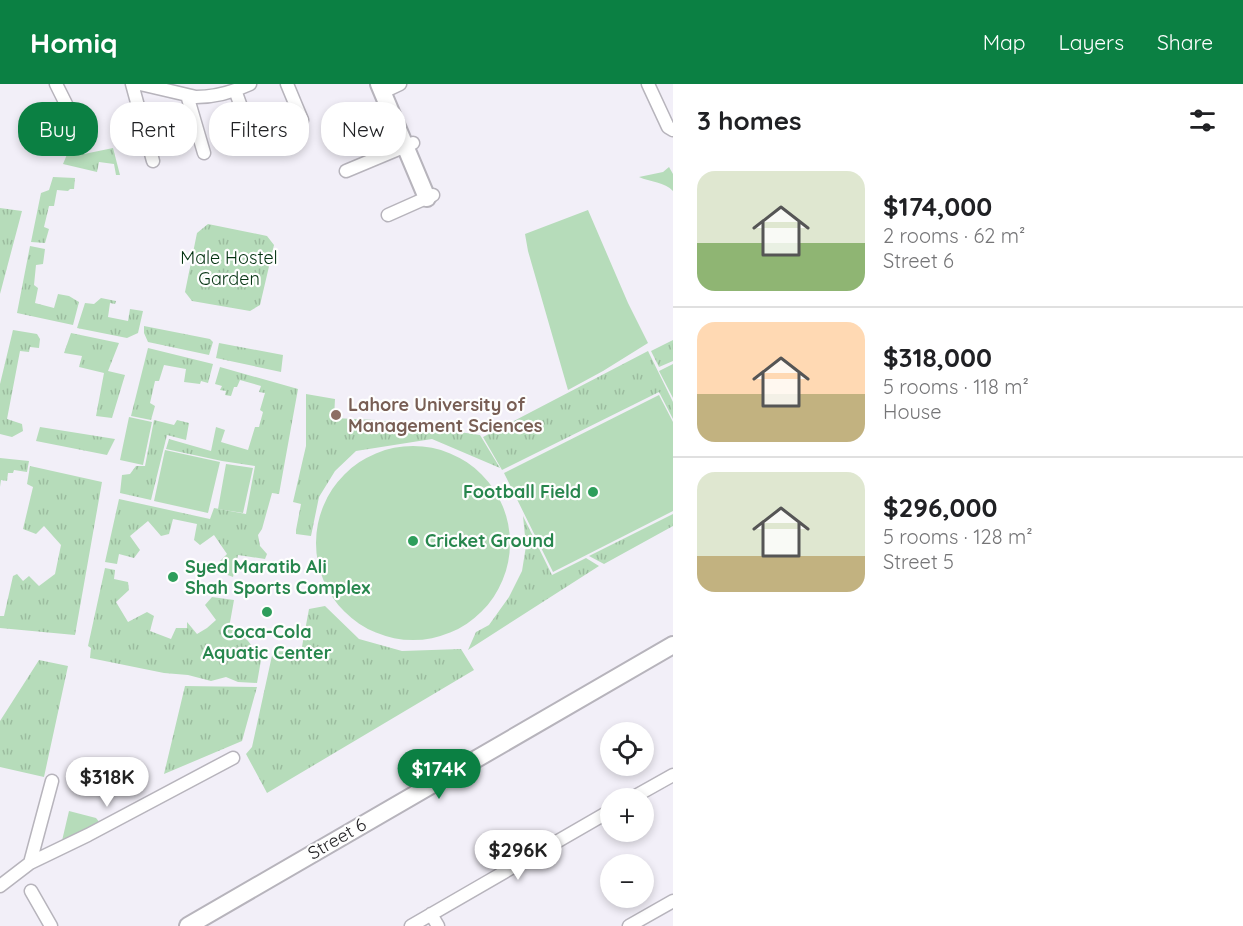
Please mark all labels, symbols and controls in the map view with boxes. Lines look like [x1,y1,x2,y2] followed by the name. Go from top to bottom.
[30,25,118,60] text: Homiq
[983,29,1026,55] text: Map
[1059,29,1124,55] text: Layers
[1157,29,1213,55] text: Share
[18,102,98,156] chip: Buy
[110,102,197,156] chip: Rent
[209,102,309,156] chip: Filters
[321,102,406,156] chip: New
[697,104,802,137] text: 3 homes
[1186,104,1219,137] icon: filters
[883,190,992,223] text: $174,000
[745,195,817,267] icon: home
[883,223,1025,248] text: 2 rooms · 62 m²
[180,246,278,290] park label: Male Hostel Garden
[883,248,954,273] text: Street 6
[883,341,992,374] text: $318,000
[745,346,817,418] icon: home
[883,374,1029,399] text: 5 rooms · 118 m²
[348,393,543,437] place label: Lahore University of Management Sciences
[883,399,942,424] text: House
[329,408,343,422] marker: Lahore University of Management Sciences
[463,480,581,503] place label: Football Field
[586,485,600,499] marker: Football Field
[883,491,998,524] text: $296,000
[745,496,817,568] icon: home
[883,524,1033,549] text: 5 rooms · 128 m²
[425,529,554,552] place label: Cricket Ground
[406,534,420,548] marker: Cricket Ground
[883,549,954,574] text: Street 5
[185,555,370,599] place label: Syed Maratib Ali Shah Sports Complex
[166,570,180,584] marker: Syed Maratib Ali Shah Sports Complex
[260,605,274,619] marker: Coca-Cola Aquatic Center
[202,620,332,664] place label: Coca-Cola Aquatic Center
[600,722,654,908] map controls
[600,722,654,776] button: locate
[397,749,481,800] pin: $174K
[412,756,466,781] text: $174K
[65,757,149,808] pin: $318K
[80,764,134,789] text: $318K
[600,788,654,842] button: +
[303,813,370,864] street label: Street 6
[476,830,560,881] pin: $296K
[489,837,547,862] text: $296K
[600,854,654,908] button: −

